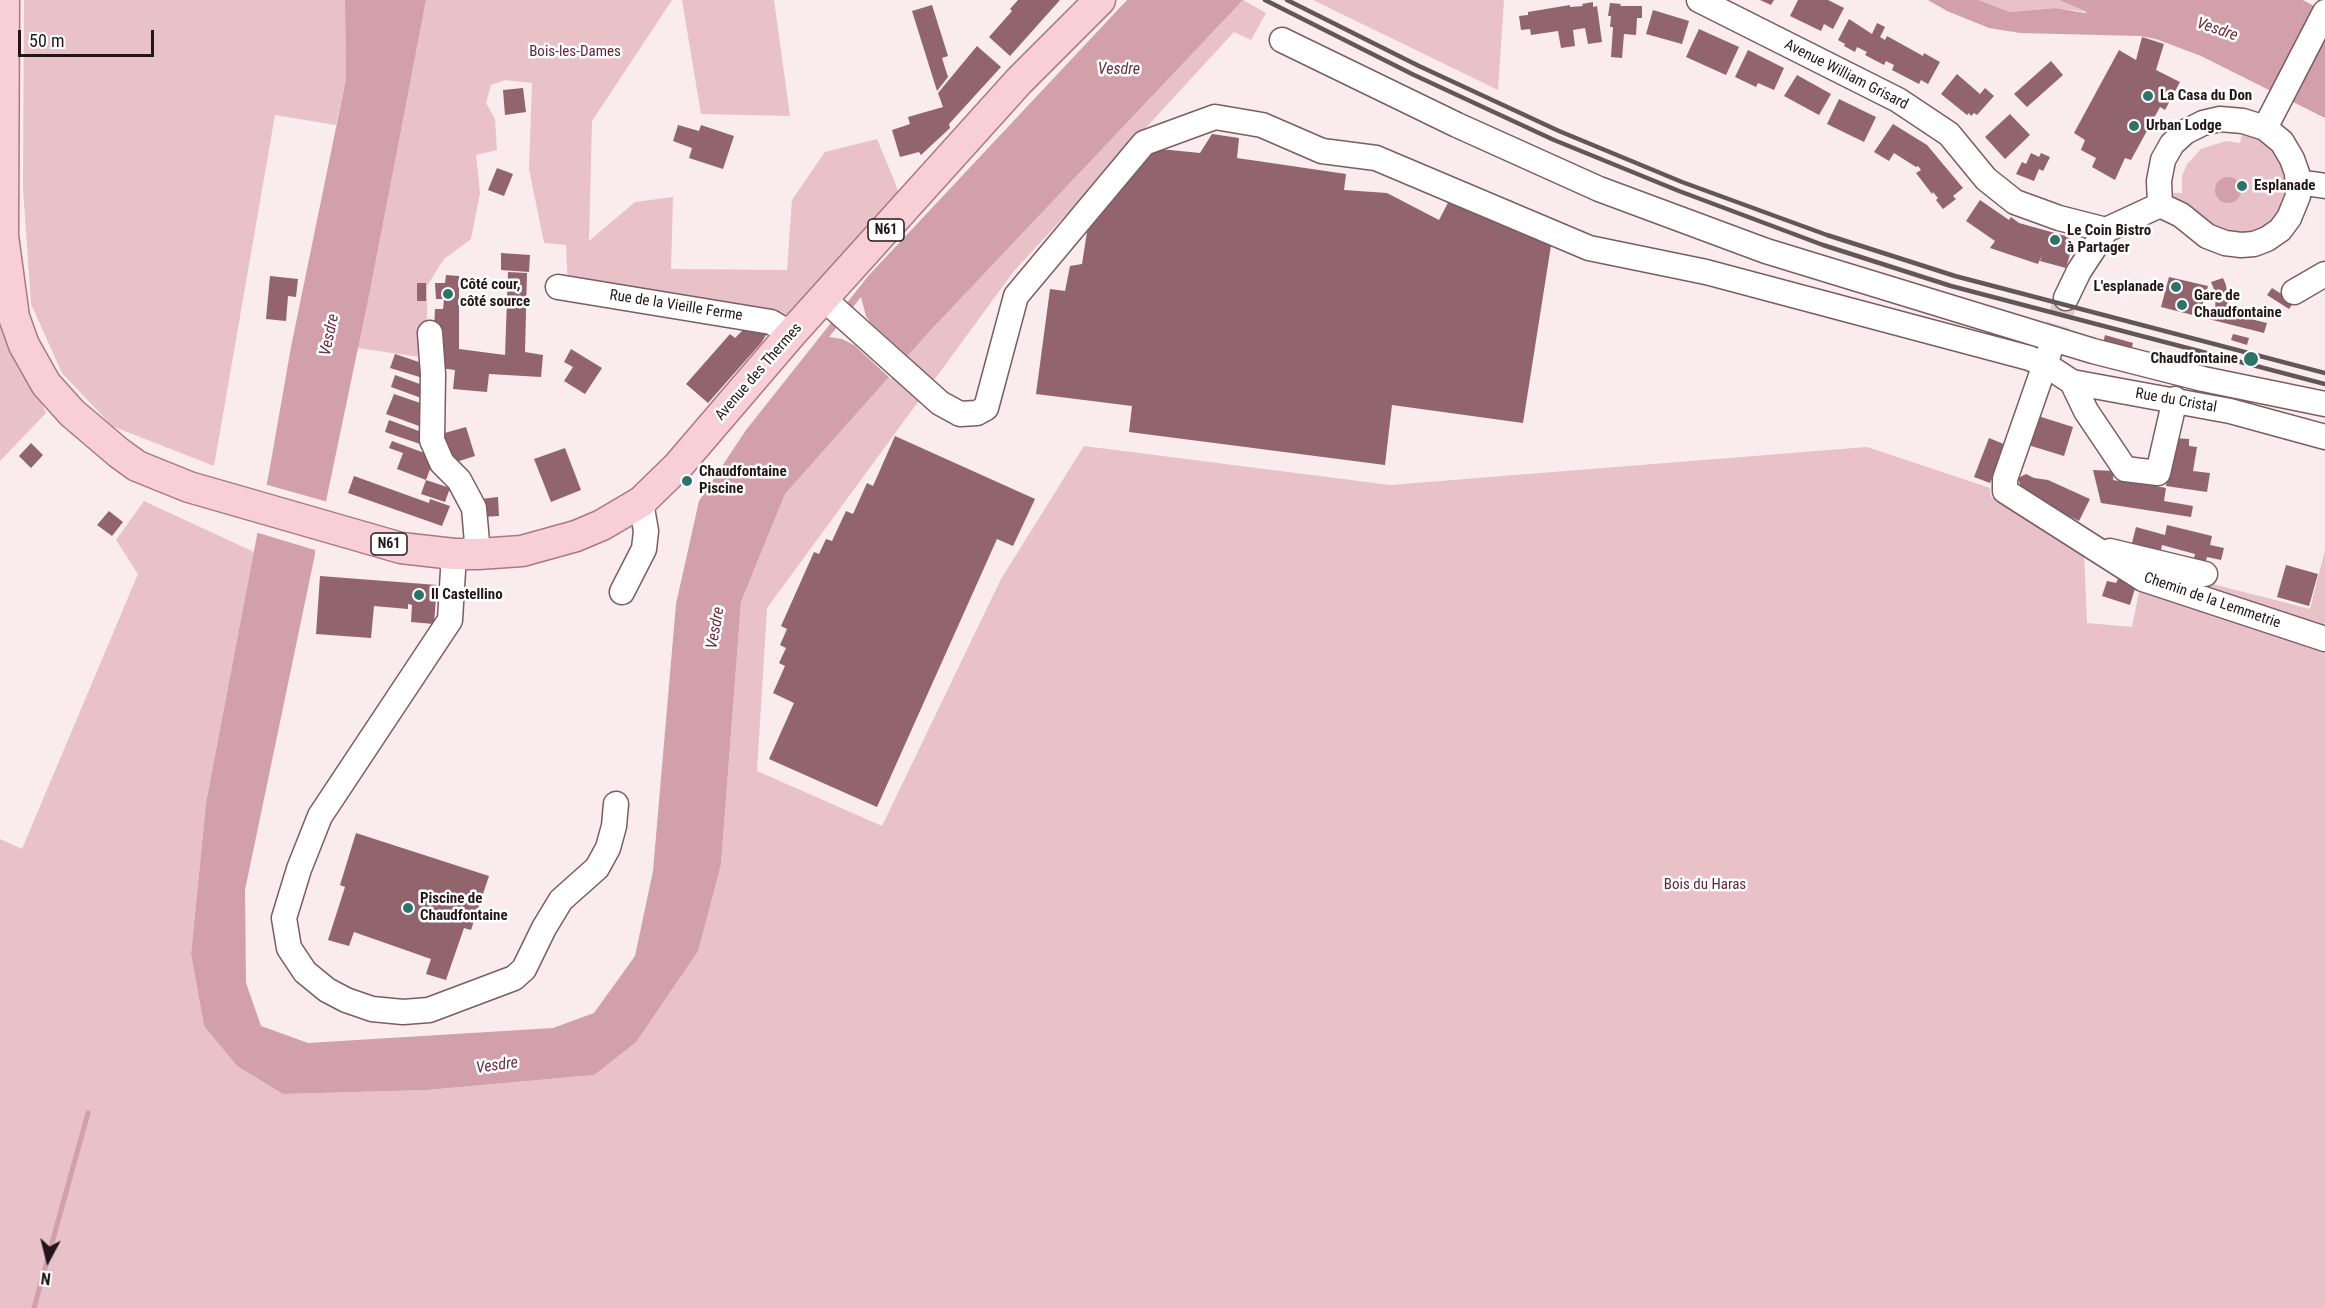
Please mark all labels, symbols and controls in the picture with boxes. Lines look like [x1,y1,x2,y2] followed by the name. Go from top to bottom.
[2194,14,2240,46] water label: Vesdre
[21,18,158,56] scale bar
[29,30,64,51] text: 50 m
[1781,36,1911,114] street label: Avenue William Grisard
[529,43,621,61] park label: Bois-les-Dames
[1098,60,1140,80] water label: Vesdre
[2160,87,2252,105] place label: La Casa du Don
[2141,89,2155,103] marker: La Casa du Don
[2146,117,2222,135] place label: Urban Lodge
[2127,119,2141,133] marker: Urban Lodge
[2254,177,2316,195] place label: Esplanade
[2235,179,2249,193] marker: Esplanade
[868,219,904,241] road number: N61
[2067,222,2151,257] place label: Le Coin Bistro à Partager
[2048,233,2062,247] marker: Le Coin Bistro à Partager
[460,276,530,311] place label: Côté cour, côté source
[2094,278,2164,296] place label: L'esplanade
[2169,280,2183,294] marker: L'esplanade
[441,287,455,301] marker: Côté cour, côté source
[608,287,744,325] street label: Rue de la Vieille Ferme
[2194,287,2282,322] place label: Gare de Chaudfontaine
[2175,298,2189,312] marker: Gare de Chaudfontaine
[316,312,344,358] water label: Vesdre
[712,320,806,424] street label: Avenue des Thermes
[2150,350,2238,368] place label: Chaudfontaine
[2242,350,2260,368] marker: Chaudfontaine
[2134,385,2218,417] street label: Rue du Cristal
[699,463,787,498] place label: Chaudfontaine Piscine
[680,474,694,488] marker: Chaudfontaine Piscine
[371,533,407,555] road number: N61
[2141,569,2283,633] street label: Chemin de la Lemmetrie
[431,586,503,604] place label: Il Castellino
[412,588,426,602] marker: Il Castellino
[703,606,729,650] water label: Vesdre
[1664,876,1746,894] park label: Bois du Haras
[420,890,508,925] place label: Piscine de Chaudfontaine
[401,901,415,915] marker: Piscine de Chaudfontaine
[475,1054,519,1078] water label: Vesdre
[18,1230,78,1290] north arrow
[40,1268,52,1288] text: N

